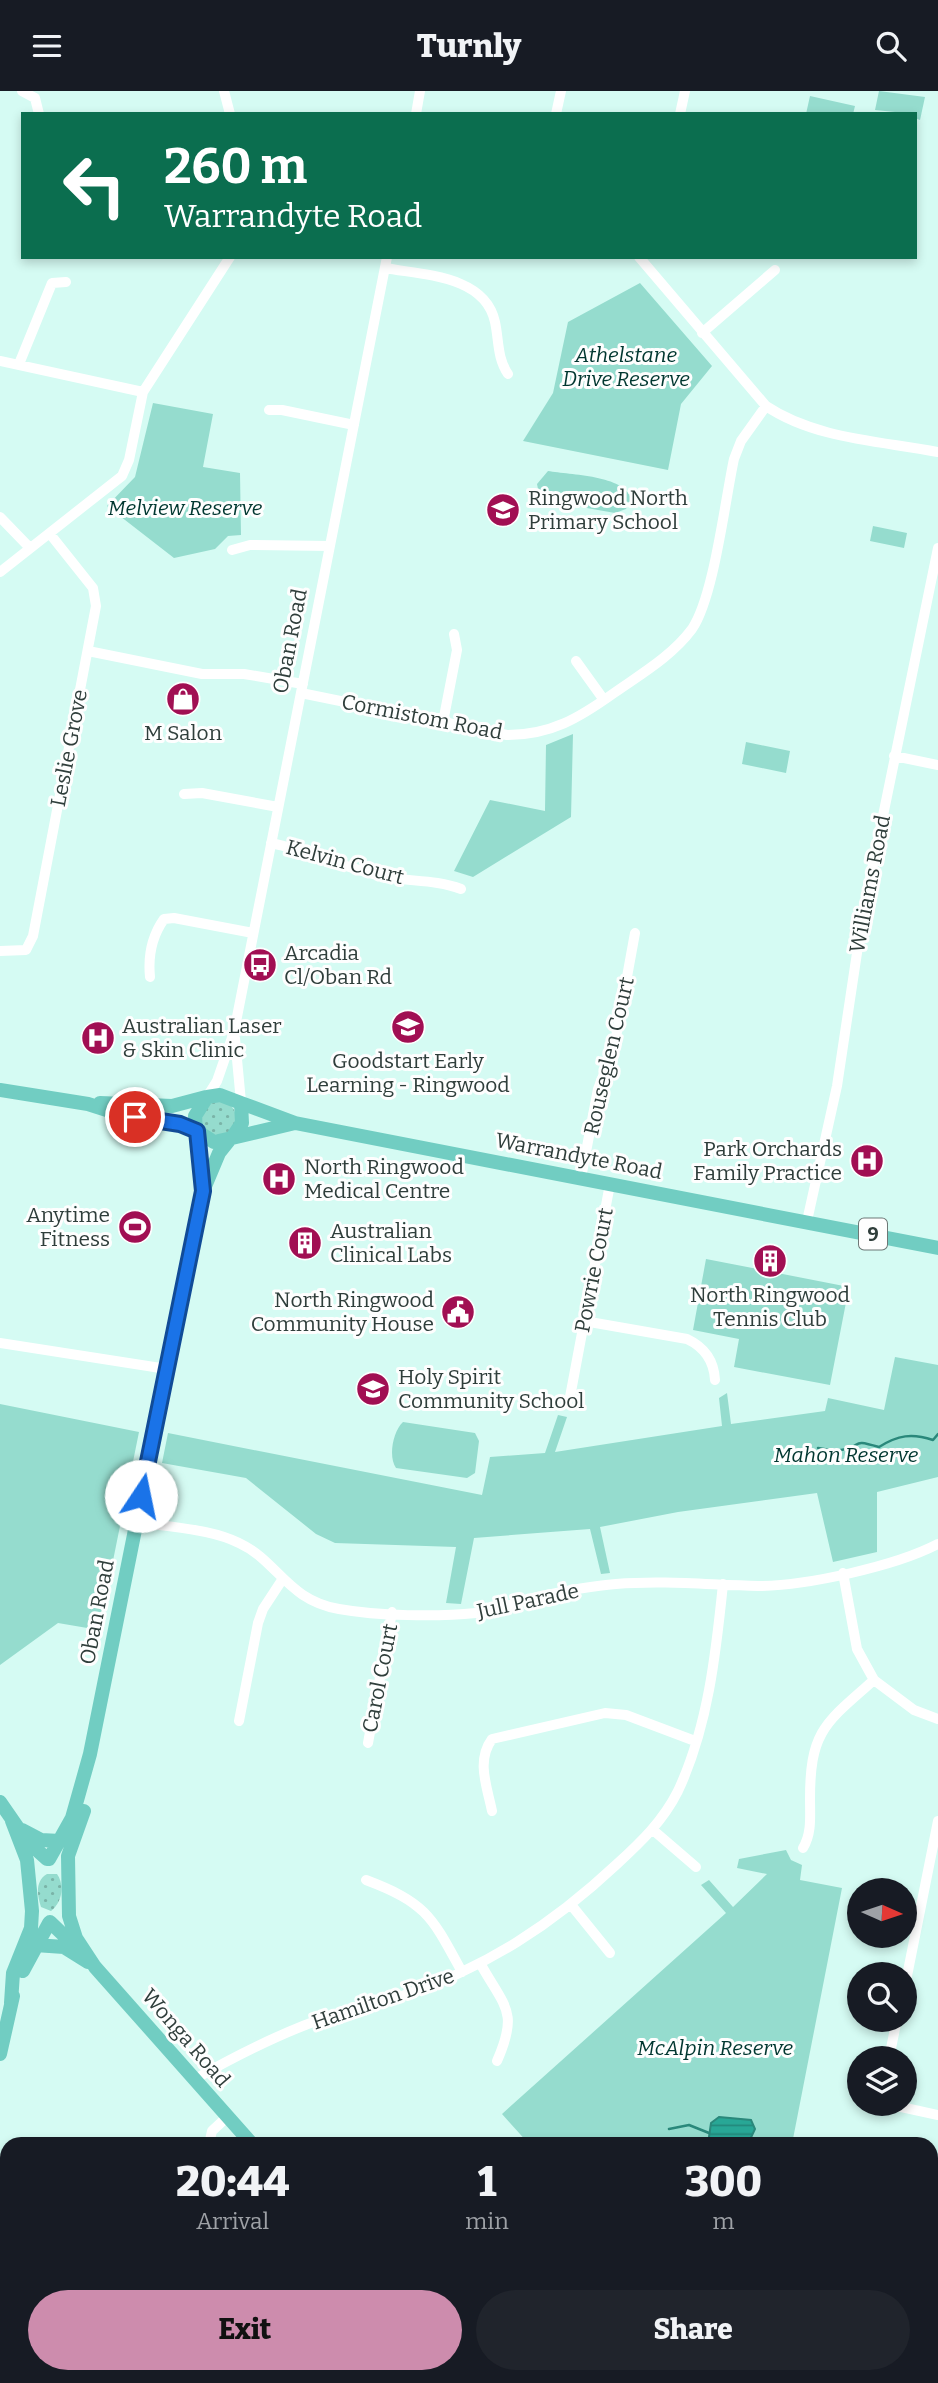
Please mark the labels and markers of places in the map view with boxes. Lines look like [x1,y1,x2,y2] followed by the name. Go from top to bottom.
[528,485,688,535] place label: Ringwood North Primary School
[484,491,522,529] school or university icon: Ringwood North Primary School
[164,680,202,718] shop icon: M Salon
[144,720,222,746] place label: M Salon
[284,940,392,990] place label: Arcadia Cl/Oban Rd
[241,946,279,984] bus stop icon: Arcadia Cl/Oban Rd
[389,1008,427,1046] school or university icon: Goodstart Early Learning - Ringwood
[122,1013,282,1063] place label: Australian Laser & Skin Clinic
[79,1019,117,1057] hospital icon: Australian Laser & Skin Clinic
[306,1048,510,1098] place label: Goodstart Early Learning - Ringwood
[105,1087,165,1147] pin
[693,1136,842,1186] place label: Park Orchards Family Practice
[848,1142,886,1180] hospital icon: Park Orchards Family Practice
[304,1154,464,1204] place label: North Ringwood Medical Centre
[260,1160,298,1198] hospital icon: North Ringwood Medical Centre
[26,1202,110,1252] place label: Anytime Fitness
[116,1208,154,1246] sports icon: Anytime Fitness
[330,1218,452,1268] place label: Australian Clinical Labs
[286,1224,324,1262] building icon: Australian Clinical Labs
[751,1242,789,1280] building icon: North Ringwood Tennis Club
[690,1282,850,1332] place label: North Ringwood Tennis Club
[251,1287,434,1337] place label: North Ringwood Community House
[439,1293,477,1331] public building icon: North Ringwood Community House
[398,1364,584,1414] place label: Holy Spirit Community School
[354,1370,392,1408] school or university icon: Holy Spirit Community School

